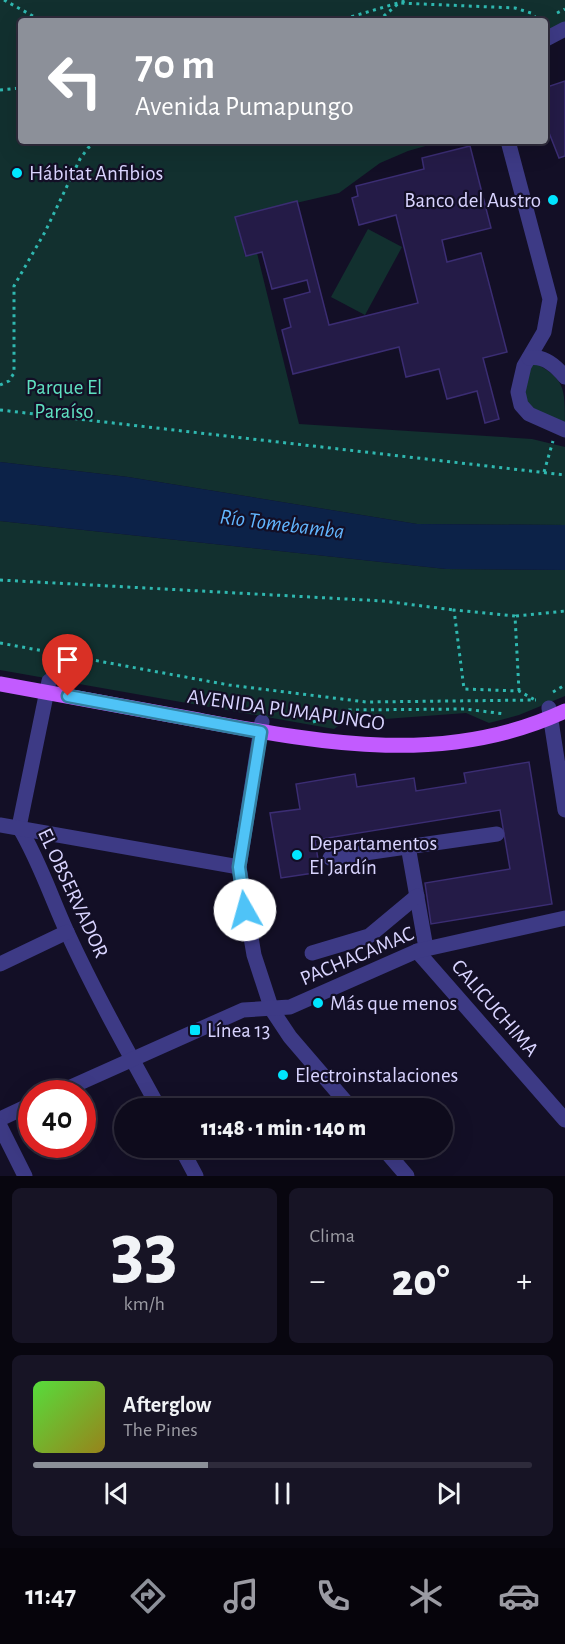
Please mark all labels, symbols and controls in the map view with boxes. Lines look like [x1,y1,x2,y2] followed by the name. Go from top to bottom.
[36,42,114,120] icon: left
[135,44,215,86] text: 70 m
[135,93,354,120] text: Avenida Pumapungo
[29,163,163,184] place label: Hábitat Anfibios
[10,166,24,180] marker: Hábitat Anfibios
[404,190,541,211] place label: Banco del Austro
[546,193,560,207] marker: Banco del Austro
[26,377,102,422] park label: Parque El Paraíso
[219,505,345,543] water label: Río Tomebamba
[42,634,93,696] pin
[51,643,84,676] icon: arrive
[186,686,386,734] street label: AVENIDA PUMAPUNGO
[34,825,112,961] street label: EL OBSERVADOR
[309,833,437,878] place label: Departamentos El Jardín
[290,848,304,862] marker: Departamentos El Jardín
[213,878,277,942] position arrow
[297,923,417,989] street label: PACHACAMAC
[447,956,543,1060] street label: CALICUCHIMA
[330,993,457,1014] place label: Más que menos
[311,996,325,1010] marker: Más que menos
[207,1020,270,1041] place label: Línea 13
[188,1023,202,1037] marker: Línea 13
[295,1065,458,1086] place label: Electroinstalaciones
[276,1068,290,1082] marker: Electroinstalaciones
[18,1080,96,1158] speed limit sign: 40
[201,1117,366,1139] text: 11:48 · 1 min · 140 m
[111,1214,178,1292] text: 33
[310,1226,355,1246] text: Clima
[392,1259,450,1304] text: 20°
[310,1265,325,1298] text: −
[516,1265,532,1298] text: +
[124,1294,165,1314] text: km/h
[123,1394,211,1416] text: Afterglow
[123,1420,198,1440] text: The Pines
[100,1477,133,1510] icon: previous
[266,1477,299,1510] icon: pause
[432,1477,465,1510] icon: next
[127,1575,169,1617] icon: directions
[220,1575,262,1617] icon: music
[312,1575,354,1617] icon: phone
[405,1575,447,1617] icon: climate
[498,1575,540,1617] icon: car
[25,1582,76,1609] text: 11:47

